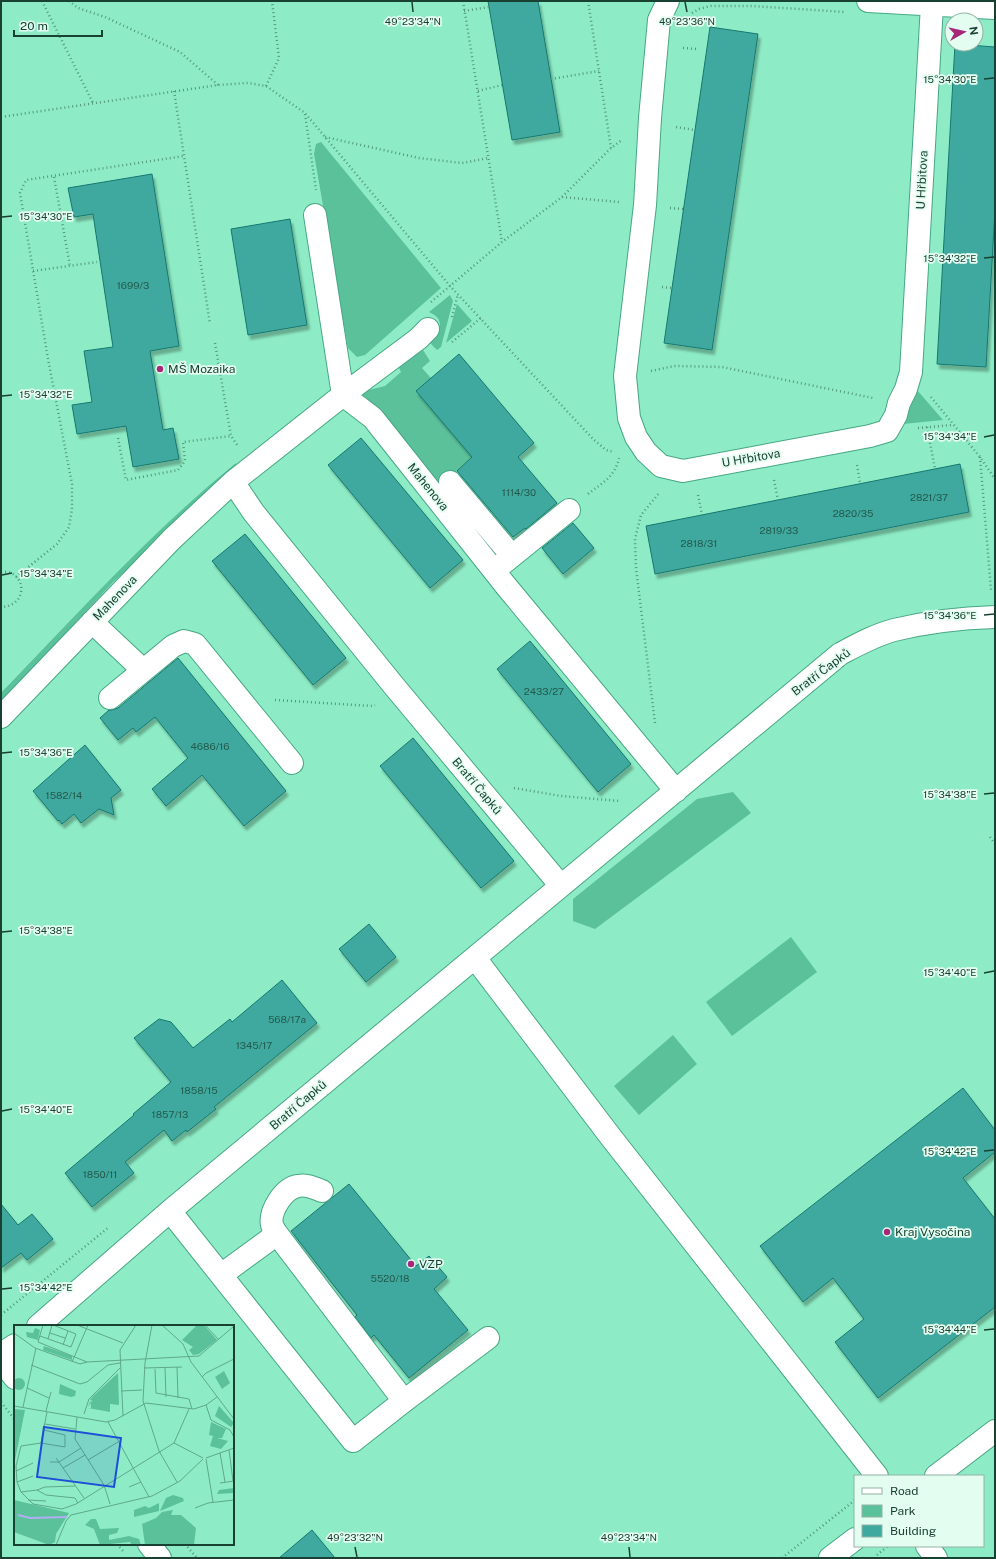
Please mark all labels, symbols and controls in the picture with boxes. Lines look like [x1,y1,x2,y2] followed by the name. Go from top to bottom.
[14,12,102,38] scale bar
[944,12,984,52] north arrow
[385,15,441,27] text: 49°23'34"N
[659,15,715,27] text: 49°23'36"N
[20,19,48,33] text: 20 m
[967,26,980,36] text: N
[924,73,976,85] text: 15°34'30"E
[913,150,931,210] street label: U Hřbitova
[20,210,72,222] text: 15°34'30"E
[924,252,976,264] text: 15°34'32"E
[117,279,149,291] house number: 1699/3
[168,362,236,376] place label: MŠ Mozaika
[155,364,165,374] marker: MŠ Mozaika
[20,388,72,400] text: 15°34'32"E
[923,430,977,442] text: 15°34'34"E
[721,446,781,470] street label: U Hřbitova
[405,460,451,514] street label: Mahenova
[502,486,536,498] house number: 1114/30
[910,491,948,503] house number: 2821/37
[833,507,873,519] house number: 2820/35
[760,524,798,536] house number: 2819/33
[681,537,717,549] house number: 2818/31
[19,567,73,579] text: 15°34'34"E
[90,573,140,623] street label: Mahenova
[923,609,977,621] text: 15°34'36"E
[789,645,853,699] street label: Bratří Čapků
[524,685,564,697] house number: 2433/27
[191,740,229,752] house number: 4686/16
[19,746,73,758] text: 15°34'36"E
[449,755,505,817] street label: Bratří Čapků
[923,788,977,800] text: 15°34'38"E
[46,789,82,801] house number: 1582/14
[19,924,73,936] text: 15°34'38"E
[923,966,977,978] text: 15°34'40"E
[268,1013,306,1025] house number: 568/17a
[236,1039,272,1051] house number: 1345/17
[267,1077,329,1133] street label: Bratří Čapků
[180,1084,218,1096] house number: 1858/15
[19,1103,73,1115] text: 15°34'40"E
[152,1108,188,1120] house number: 1857/13
[924,1145,976,1157] text: 15°34'42"E
[83,1168,117,1180] house number: 1850/11
[895,1225,970,1239] place label: Kraj Vysočina
[882,1227,892,1237] marker: Kraj Vysočina
[419,1257,443,1271] place label: VZP
[406,1259,416,1269] marker: VZP
[371,1272,409,1284] house number: 5520/18
[20,1281,72,1293] text: 15°34'42"E
[923,1323,977,1335] text: 15°34'44"E
[14,1325,234,1545] inset map
[854,1475,984,1547] legend
[890,1484,918,1498] text: Road
[890,1504,916,1518] text: Park
[890,1524,936,1538] text: Building
[327,1531,383,1543] text: 49°23'32"N
[601,1531,657,1543] text: 49°23'34"N

